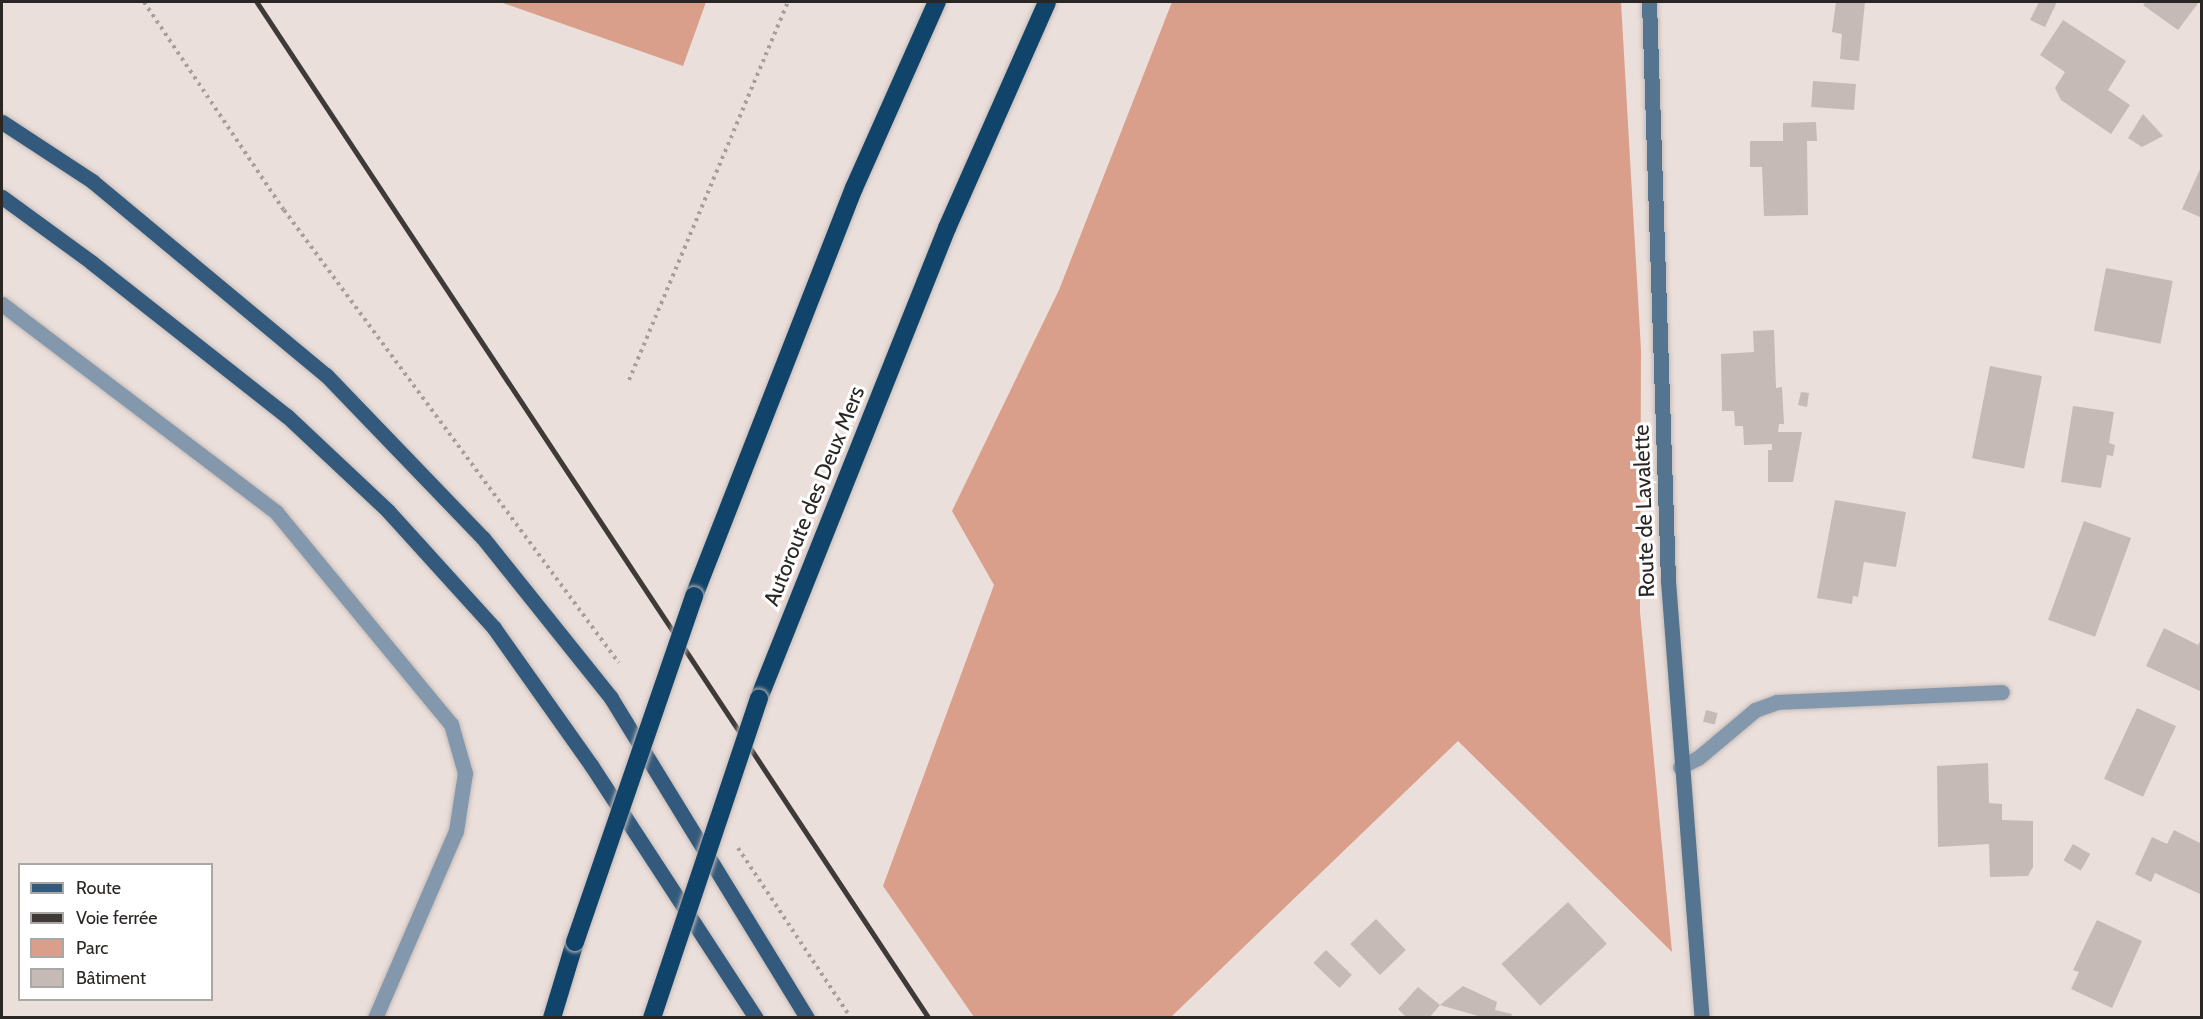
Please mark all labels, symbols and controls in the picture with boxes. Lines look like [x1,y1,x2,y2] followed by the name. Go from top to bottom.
[758,382,870,610] street label: Autoroute des Deux Mers
[1628,424,1660,598] street label: Route de Lavalette
[18,863,213,1001] legend
[76,877,121,899] text: Route
[76,907,157,929] text: Voie ferrée
[76,937,108,959] text: Parc
[76,967,146,989] text: Bâtiment

